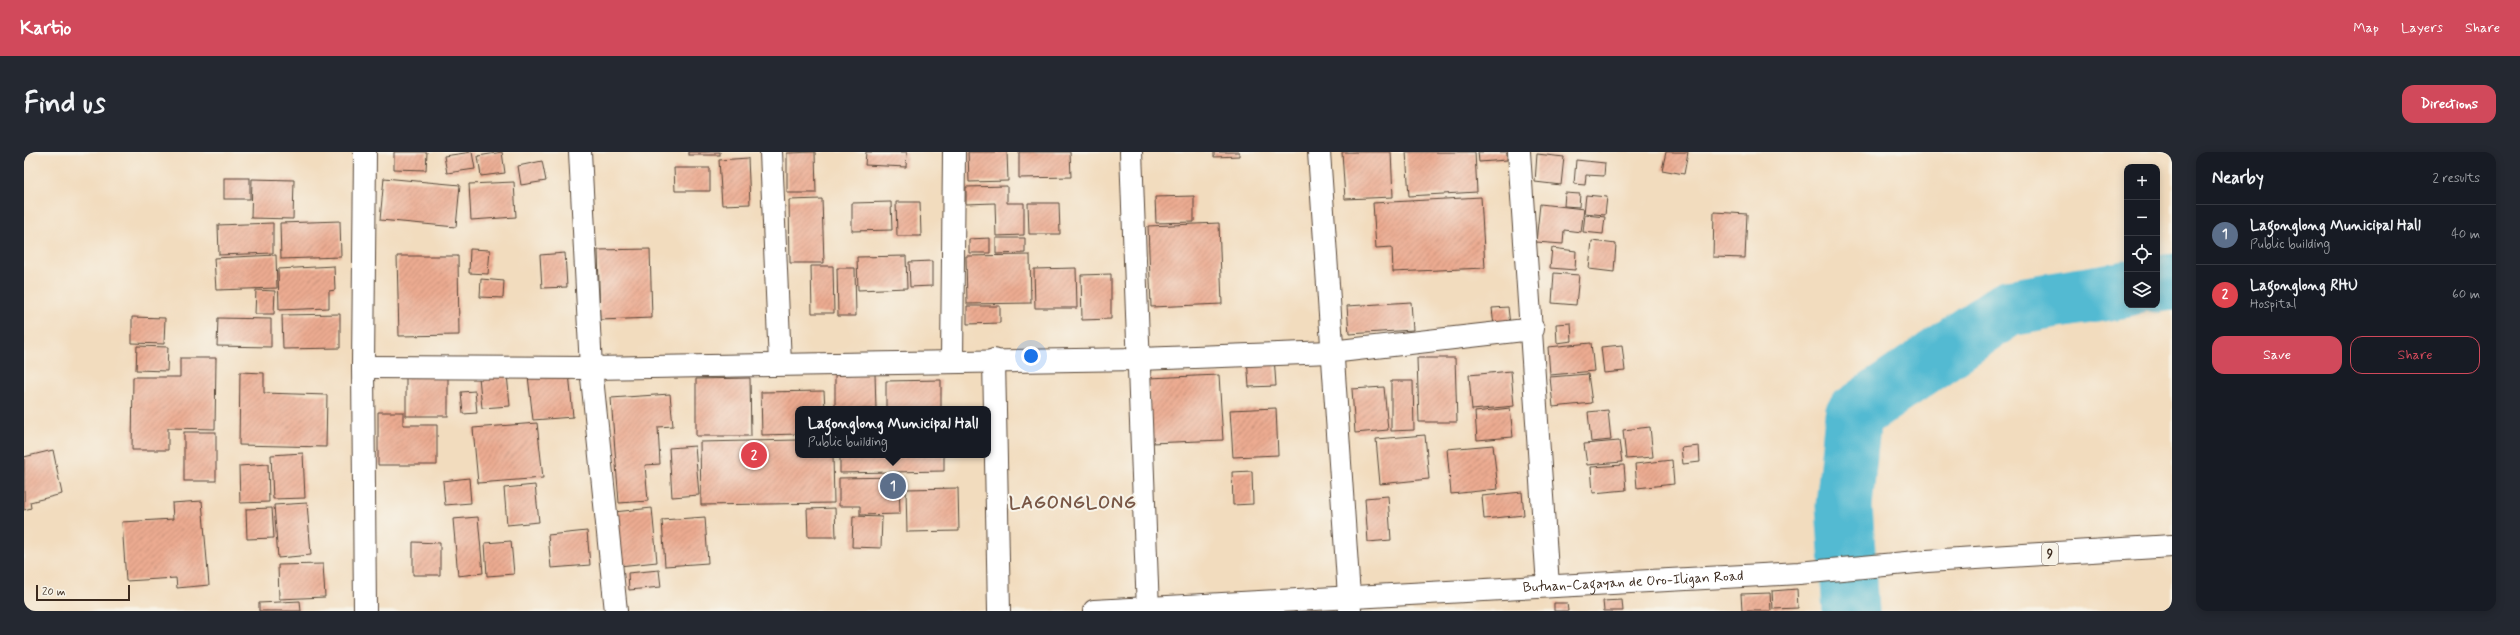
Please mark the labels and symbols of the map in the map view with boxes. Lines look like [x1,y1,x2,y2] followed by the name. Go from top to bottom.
[1021,346,1041,366] your location
[741,440,767,470] pin: 2
[880,471,906,501] pin: 1
[1009,491,1137,515] district label: LAGONGLONG
[2042,543,2058,565] road number: 9
[1522,567,1744,597] street label: Butuan-Cagayan de Oro-Iligan Road
[36,583,130,602] scale bar

